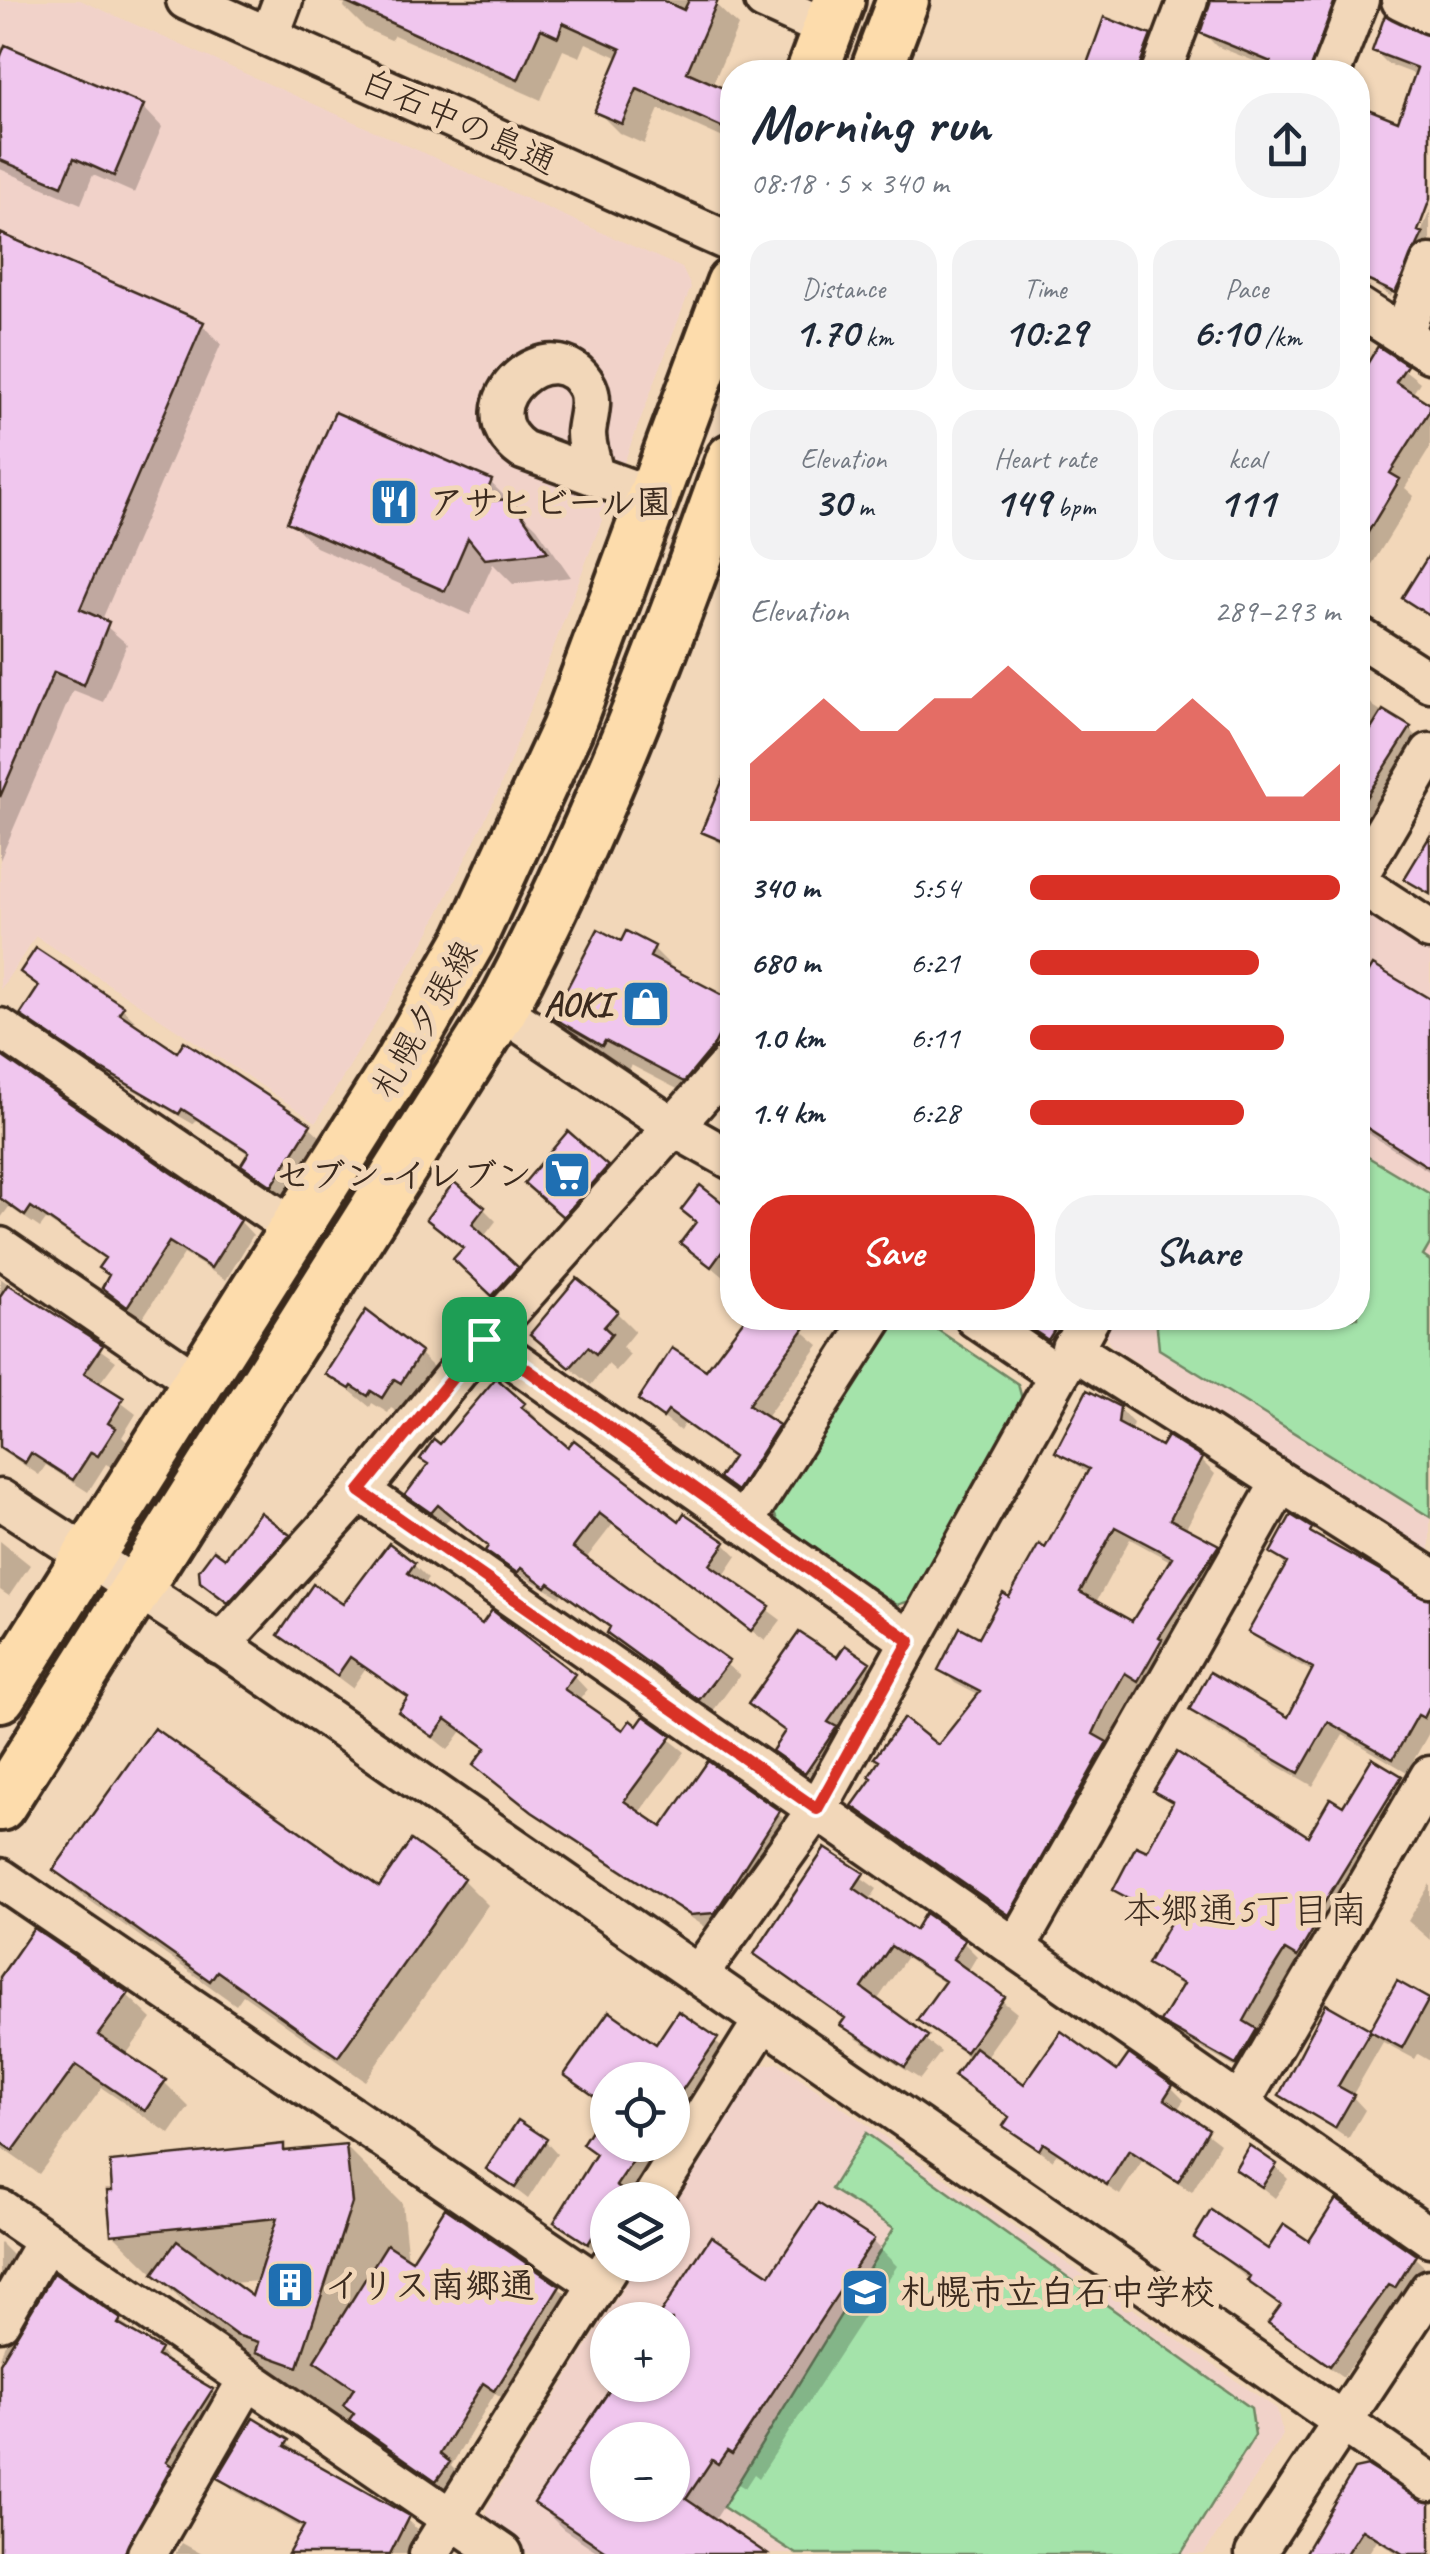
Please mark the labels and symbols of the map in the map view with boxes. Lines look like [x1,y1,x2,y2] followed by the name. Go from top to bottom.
[354,58,564,185] street label: 白石中の島通
[368,476,420,528] restaurant icon: アサヒビール園
[429,480,671,525] place label: アサヒビール園
[361,932,488,1106] street label: 札幌夕張線
[620,978,672,1030] shop icon: AOKI
[544,982,618,1027] place label: AOKI
[541,1149,593,1201] supermarket icon: セブン-イレブン
[276,1153,532,1198] place label: セブン-イレブン
[442,1297,527,1382] pin
[1122,1887,1368,1934] district label: 本郷通5丁目南
[264,2259,316,2311] building icon: イリス南郷通
[325,2263,535,2308] place label: イリス南郷通
[839,2266,891,2318] school or university icon: 札幌市立白石中学校
[900,2270,1215,2315] place label: 札幌市立白石中学校

